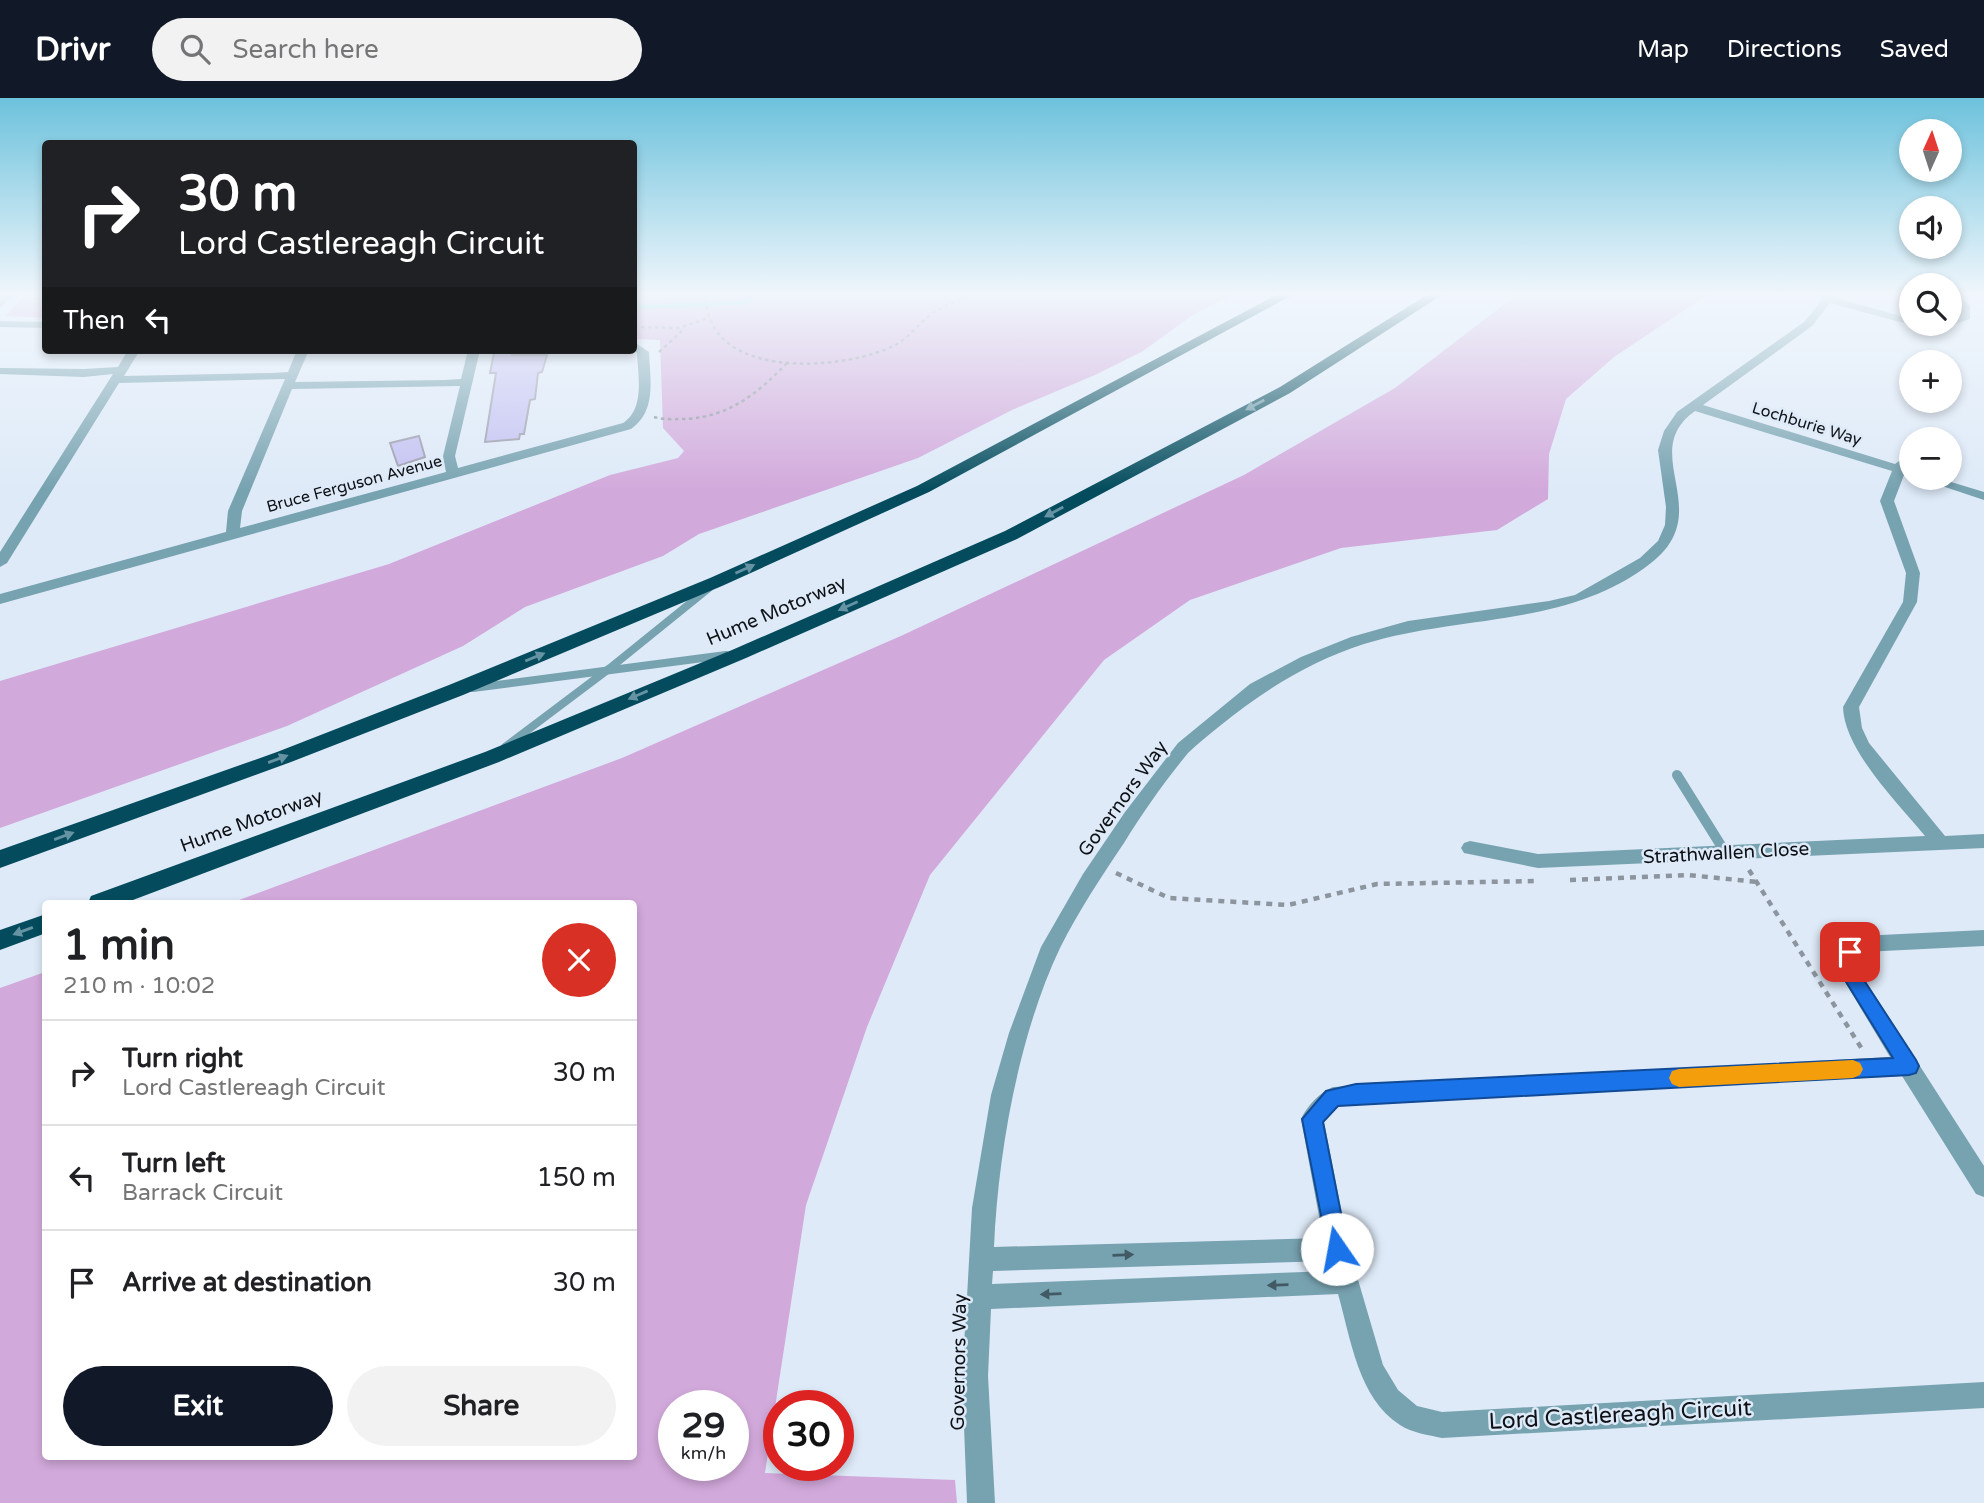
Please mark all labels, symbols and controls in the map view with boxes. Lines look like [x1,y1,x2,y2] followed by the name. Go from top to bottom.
[152,18,642,81] search box
[35,30,110,69] text: Drivr
[176,30,214,68] icon: search
[232,34,379,65] text: Search here
[1637,35,1689,64] text: Map
[1727,35,1842,64] text: Directions
[1880,35,1949,64] text: Saved
[1899,119,1962,182] north arrow
[1899,119,1962,490] map controls
[178,165,297,224] text: 30 m
[63,168,154,259] icon: right
[1899,196,1962,259] button: sound
[178,225,545,263] text: Lord Castlereagh Circuit
[1899,273,1962,336] button: search
[139,301,177,339] icon: left
[63,305,125,336] text: Then
[1899,350,1962,413] button: +
[1750,398,1864,450] street label: Lochburie Way
[1245,399,1265,411] one-way arrow
[1899,427,1962,490] button: −
[264,451,444,517] street label: Bruce Ferguson Avenue
[1045,506,1064,518] one-way arrow
[735,563,755,575] one-way arrow
[703,571,850,650] street label: Hume Motorway
[837,601,858,612] one-way arrow
[525,651,546,662] one-way arrow
[628,690,649,701] one-way arrow
[1074,737,1172,861] street label: Governors Way
[268,753,289,764] one-way arrow
[177,785,326,857] street label: Hume Motorway
[54,830,75,841] one-way arrow
[1642,838,1810,868] street label: Strathwallen Close
[63,920,175,971] text: 1 min
[1820,922,1880,982] pin
[542,923,616,997] button: close
[12,926,33,937] one-way arrow
[1831,933,1869,971] icon: arrive
[63,972,215,1000] text: 210 m · 10:02
[122,1043,243,1074] text: Turn right
[63,1054,101,1092] icon: right
[553,1057,616,1088] text: 30 m
[122,1074,385,1102] text: Lord Castlereagh Circuit
[122,1148,225,1179] text: Turn left
[63,1159,101,1197] icon: left
[536,1162,616,1193] text: 150 m
[122,1179,283,1207] text: Barrack Circuit
[1300,1212,1374,1286] position arrow
[1113,1249,1135,1261] one-way arrow
[63,1264,101,1302] icon: arrive
[122,1267,372,1298] text: Arrive at destination
[553,1267,616,1298] text: 30 m
[1267,1279,1289,1290] one-way arrow
[1040,1288,1062,1299] one-way arrow
[947,1293,971,1431] street label: Governors Way
[63,1366,333,1446] button: Exit
[347,1366,616,1446] button: Share
[763,1390,854,1481] speed limit sign: 30
[1488,1394,1753,1436] street label: Lord Castlereagh Circuit
[682,1405,725,1447] text: 29
[681,1442,726,1464] text: km/h

